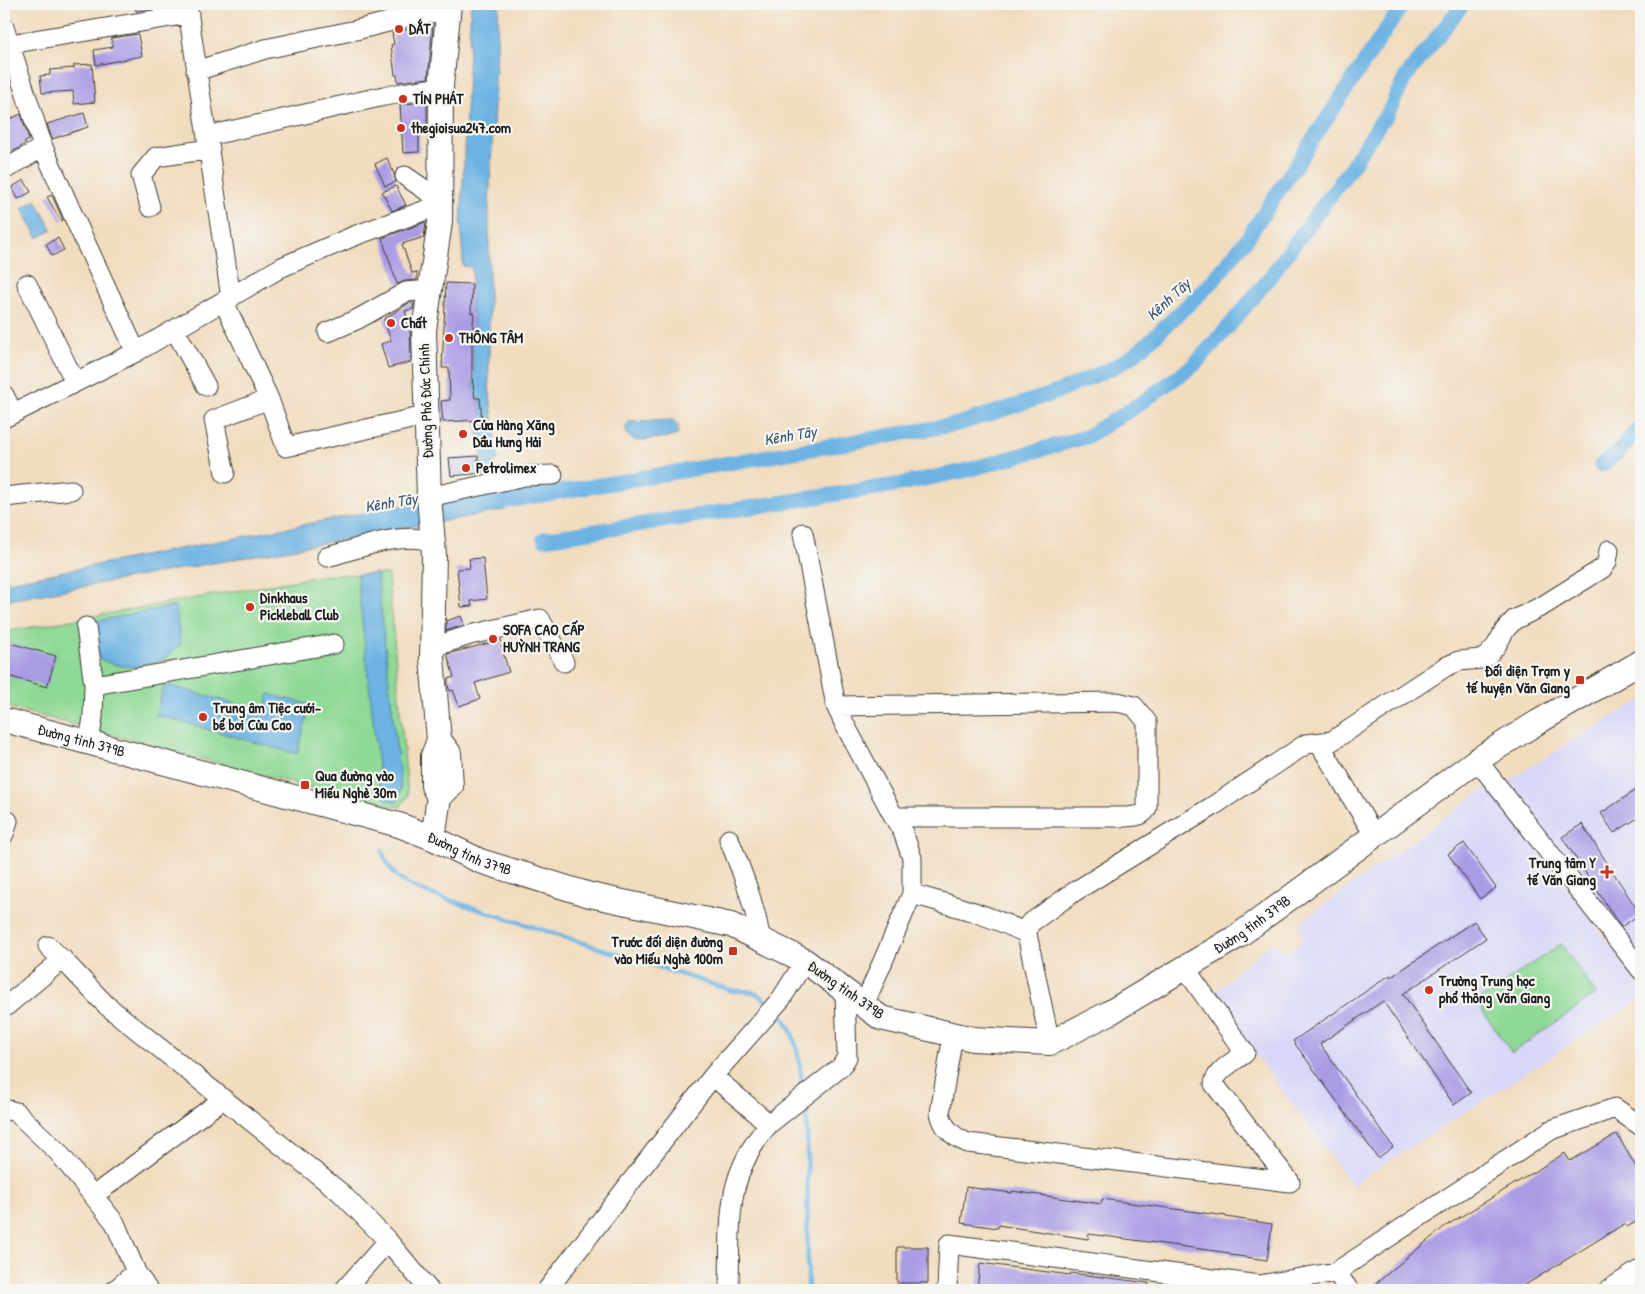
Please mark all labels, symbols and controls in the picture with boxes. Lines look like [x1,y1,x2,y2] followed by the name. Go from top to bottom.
[409,18,431,39] place label: DẮT
[393,23,405,35] marker: DẮT
[412,88,465,109] place label: TÍN PHÁT
[397,93,409,105] marker: TÍN PHÁT
[410,117,511,139] place label: thegioisua247.com
[395,122,407,134] marker: thegioisua247.com
[1141,271,1196,325] water label: Kênh Tây
[401,312,427,333] place label: Chất
[385,317,397,329] marker: Chất
[458,327,523,348] place label: THÔNG TÂM
[443,332,455,344] marker: THÔNG TÂM
[413,343,438,459] street label: Đường Phó Đức Chính
[473,414,555,453] place label: Cửa Hàng Xăng Dầu Hưng Hải
[762,419,820,450] water label: Kênh Tây
[457,428,469,440] marker: Cửa Hàng Xăng Dầu Hưng Hải
[476,457,537,478] place label: Petrolimex
[460,462,472,474] marker: Petrolimex
[363,486,421,517] water label: Kênh Tây
[260,587,339,625] place label: Dinkhaus Pickleball Club
[244,601,256,613] marker: Dinkhaus Pickleball Club
[503,619,585,657] place label: SOFA CAO CẤP HUỲNH TRANG
[487,633,499,645] marker: SOFA CAO CẤP HUỲNH TRANG
[1465,660,1571,699] place label: Đối diện Trạm y tế huyện Văn Giang
[1574,674,1586,686] marker: Đối diện Trạm y tế huyện Văn Giang
[212,697,321,735] place label: Trung âm Tiệc cưới- bể bơi Cửu Cao
[197,711,209,723] marker: Trung âm Tiệc cưới- bể bơi Cửu Cao
[35,718,127,762] street label: Đường tỉnh 379B
[315,765,397,804] place label: Qua đường vào Miếu Nghè 30m
[299,779,311,791] marker: Qua đường vào Miếu Nghè 30m
[425,826,514,880] street label: Đường tỉnh 379B
[1526,852,1596,891] place label: Trung tâm Y tế Văn Giang
[1600,865,1614,879] marker: Trung tâm Y tế Văn Giang
[1209,890,1295,958] street label: Đường tỉnh 379B
[611,931,723,970] place label: Trước đối diện đường vào Miếu Nghè 100m
[727,945,739,957] marker: Trước đối diện đường vào Miếu Nghè 100m
[804,955,889,1024] street label: Đường tỉnh 379B
[1438,970,1550,1009] place label: Trường Trung học phổ thông Văn Giang
[1423,984,1435,996] marker: Trường Trung học phổ thông Văn Giang

